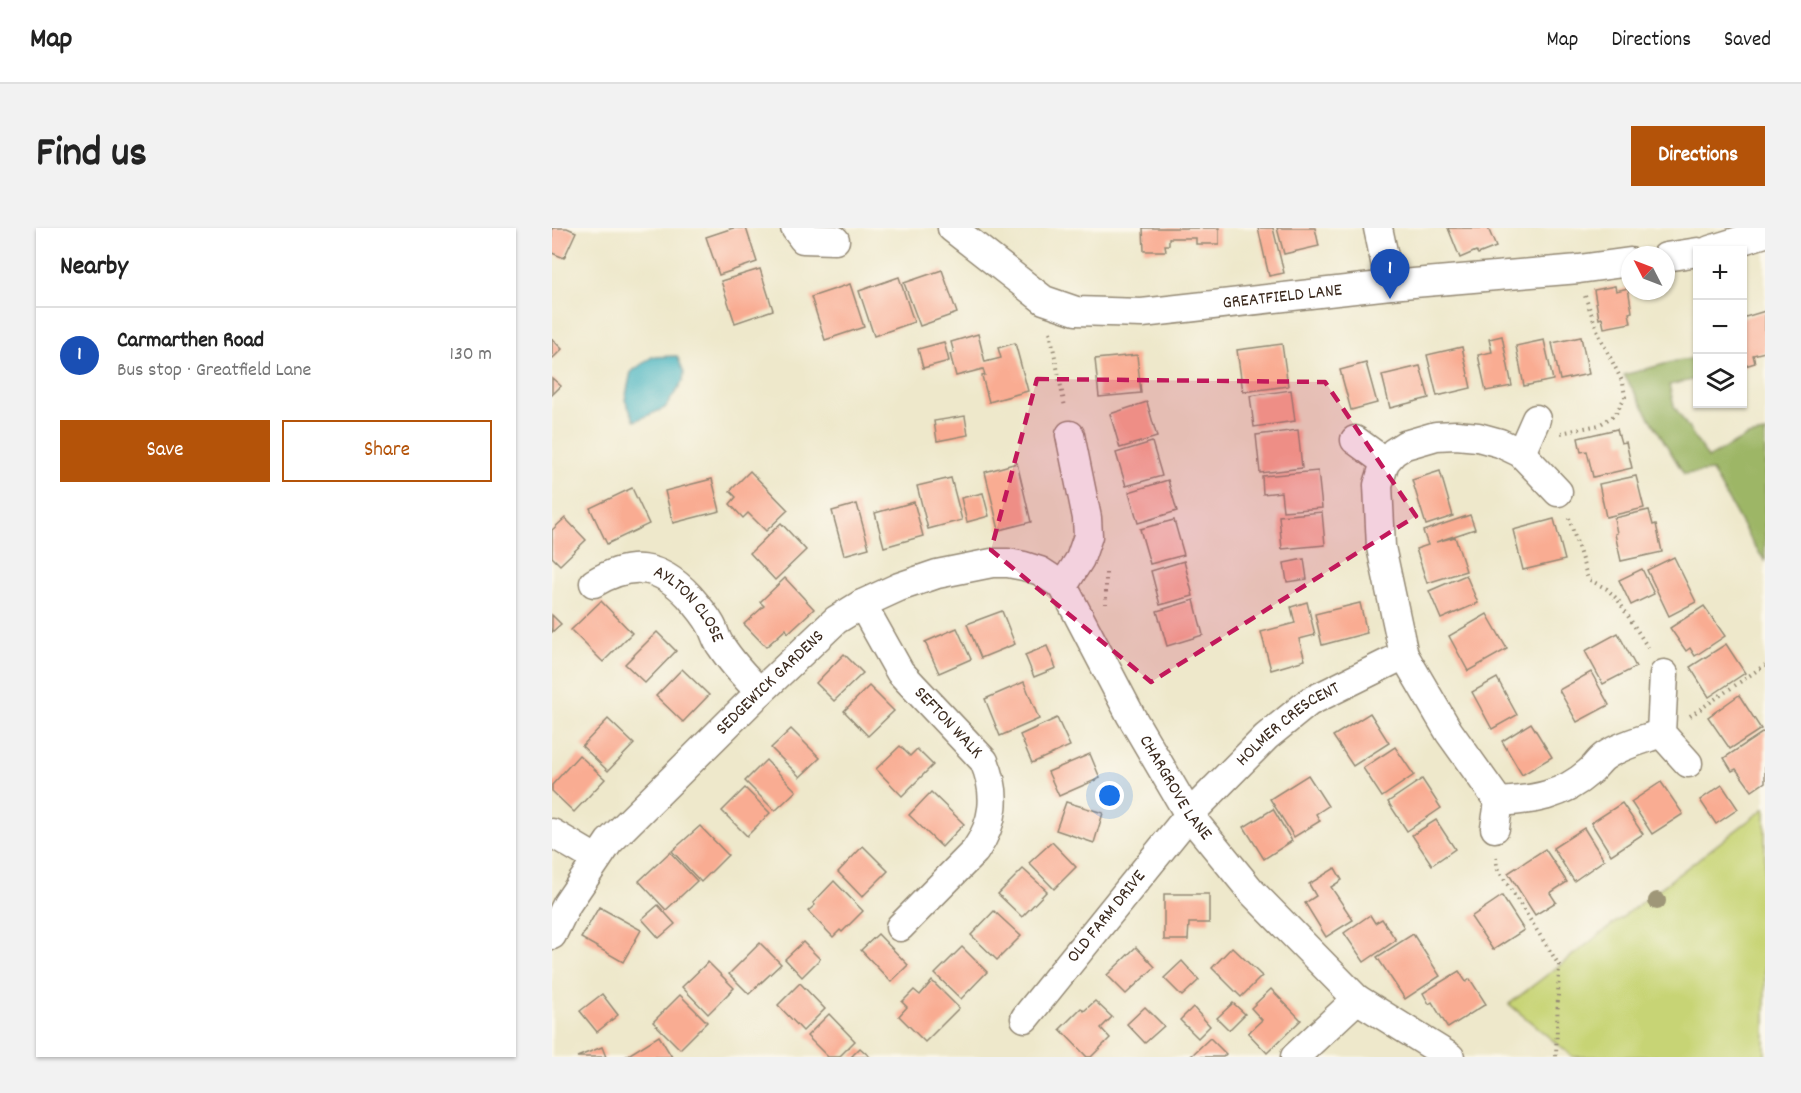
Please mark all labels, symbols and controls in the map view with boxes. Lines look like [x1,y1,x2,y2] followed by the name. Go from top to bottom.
[30,21,72,61] text: Map
[1547,26,1578,56] text: Map
[1611,26,1691,56] text: Directions
[1724,26,1771,56] text: Saved
[36,126,147,186] text: Find us
[1631,126,1765,186] button: Directions
[1621,246,1675,300] north arrow
[1693,246,1747,408] map controls
[1693,246,1747,300] button: +
[60,249,128,286] text: Nearby
[1370,250,1410,299] pin: 1
[1221,278,1343,316] street label: GREATFIELD LANE
[1693,300,1747,354] button: −
[117,326,264,357] text: Carmarthen Road
[77,341,82,369] text: 1
[450,341,492,369] text: 130 m
[1693,354,1747,408] button: layers
[117,357,311,385] text: Bus stop · Greatfield Lane
[60,420,270,482] button: Save
[282,420,492,482] button: Share
[649,560,729,646] street label: AYLTON CLOSE
[711,625,830,741] street label: SEDGEWICK GARDENS
[1231,676,1344,772] street label: HOLMER CRESCENT
[908,681,988,765] street label: SEFTON WALK
[1133,731,1218,846] street label: CHARGROVE LANE
[1095,781,1124,810] your location
[1061,865,1152,969] street label: OLD FARM DRIVE

